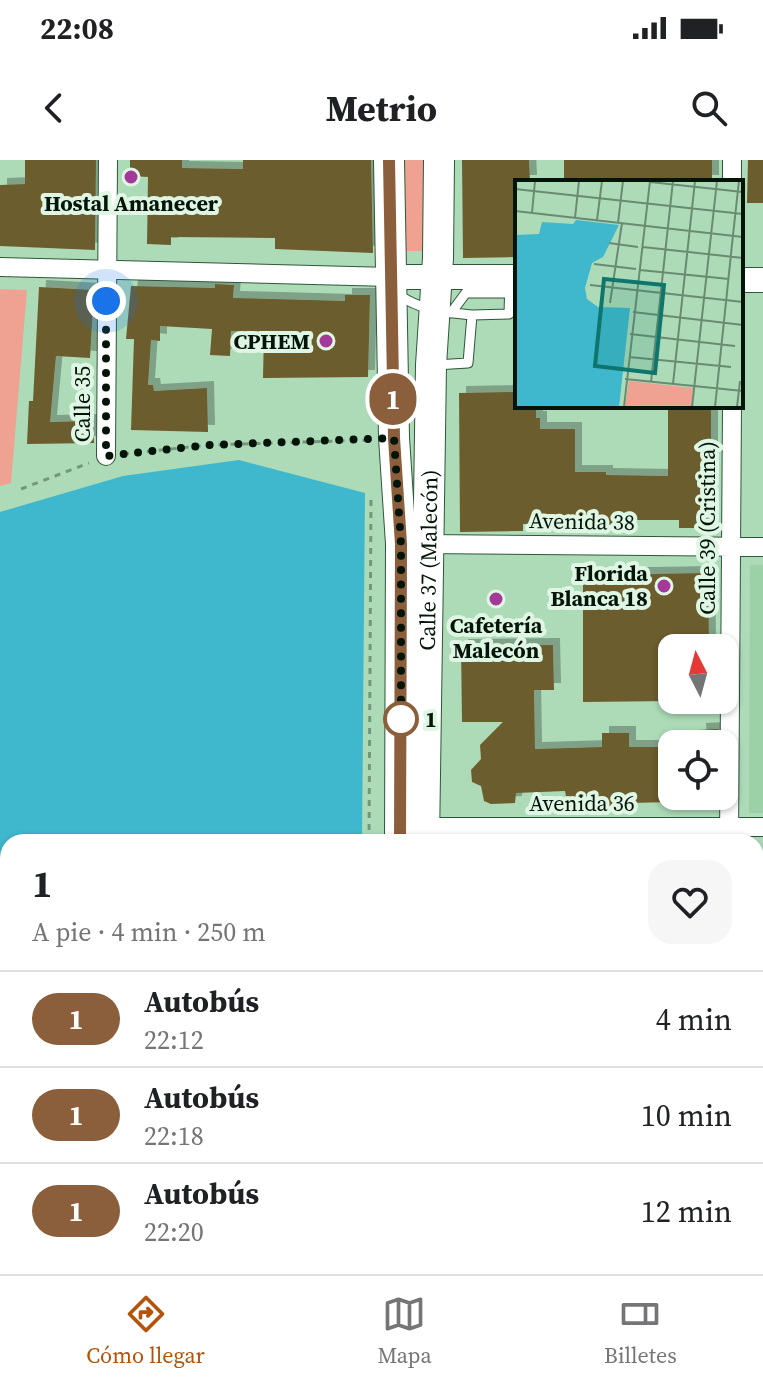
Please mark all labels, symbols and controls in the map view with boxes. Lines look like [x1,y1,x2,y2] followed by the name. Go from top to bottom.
[40,8,114,49] text: 22:08
[326,84,437,133] text: Metrio
[32,86,76,130] icon: back
[687,86,731,130] icon: search
[122,168,140,186] marker: Hostal Amanecer
[515,180,743,408] inset map
[44,188,219,218] place label: Hostal Amanecer
[86,281,126,321] your location
[233,326,310,356] place label: CPHEM
[317,332,335,350] marker: CPHEM
[67,366,97,442] street label: Calle 35
[367,373,419,425] line badge: 1
[385,380,401,418] text: 1
[692,441,722,615] street label: Calle 39 (Cristina)
[412,469,444,651] street label: Calle 37 (Malecón)
[529,505,635,537] street label: Avenida 38
[550,558,648,613] place label: Florida Blanca 18
[655,577,673,595] marker: Florida Blanca 18
[487,590,505,608] marker: Cafetería Malecón
[450,610,543,665] place label: Cafetería Malecón
[658,634,738,714] north arrow
[658,634,738,810] map controls
[384,702,418,736] marker: 1
[425,704,437,734] place label: 1
[658,730,738,810] button: locate
[529,788,635,818] street label: Avenida 36
[32,858,53,910] text: 1
[648,860,732,944] button: heart
[32,914,266,950] text: A pie · 4 min · 250 m
[144,981,259,1022] text: Autobús
[656,999,732,1040] text: 4 min
[68,1000,84,1038] text: 1
[144,1022,204,1058] text: 22:12
[144,1077,259,1118] text: Autobús
[641,1095,732,1136] text: 10 min
[68,1096,84,1134] text: 1
[144,1118,204,1154] text: 22:18
[144,1173,259,1214] text: Autobús
[641,1191,732,1232] text: 12 min
[68,1192,84,1230] text: 1
[144,1214,204,1250] text: 22:20
[86,1292,205,1370] tab: Cómo llegar
[377,1292,432,1370] tab: Mapa
[604,1292,677,1370] tab: Billetes

